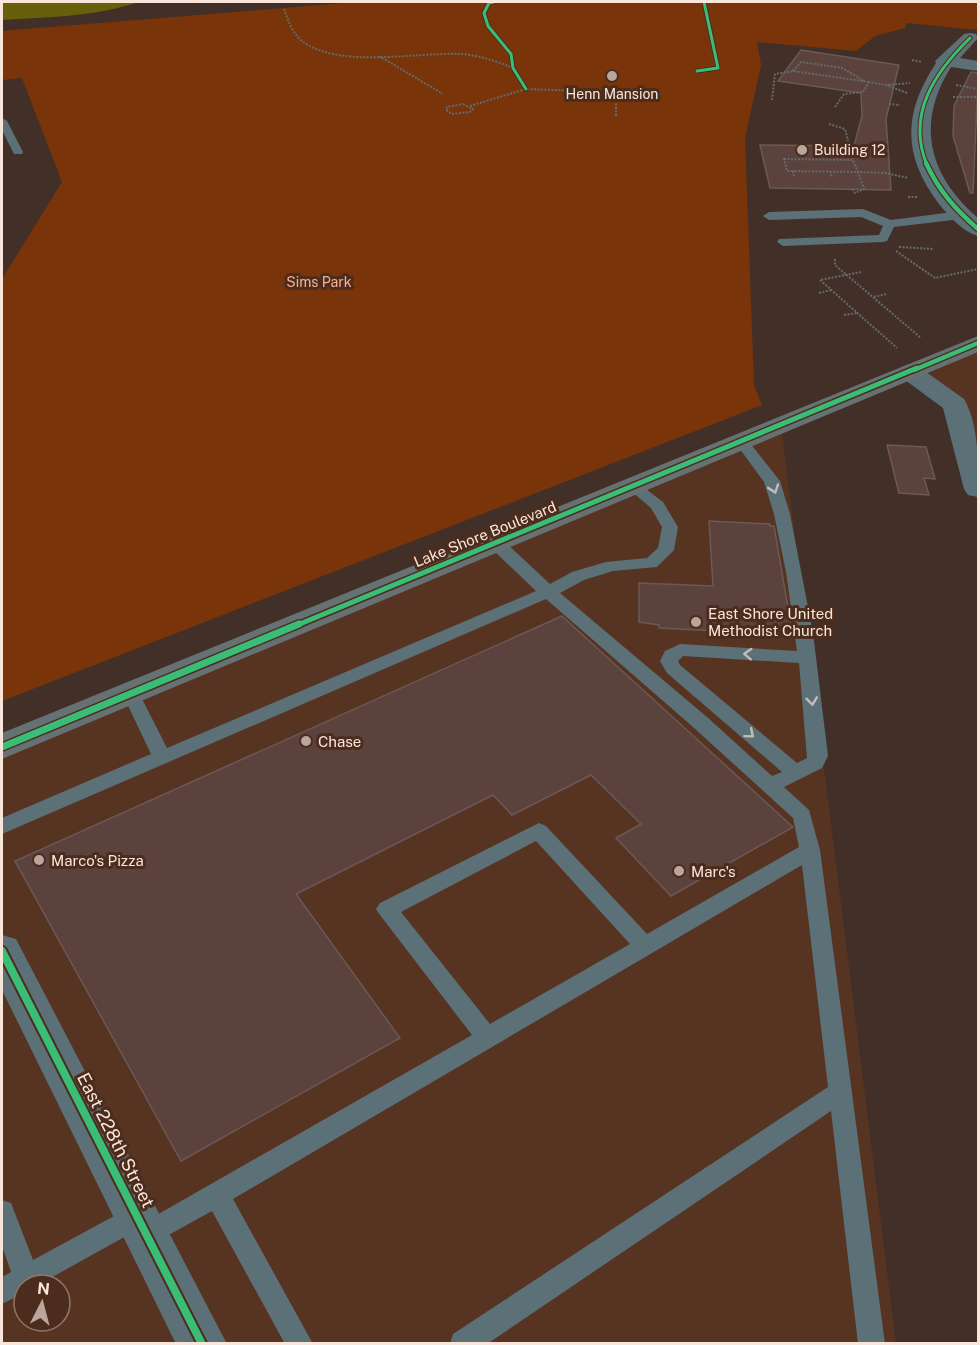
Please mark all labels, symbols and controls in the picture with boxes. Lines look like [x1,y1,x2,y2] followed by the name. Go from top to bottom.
[605,69,619,83] marker: Henn Mansion
[566,86,658,102] place label: Henn Mansion
[814,142,885,158] place label: Building 12
[795,143,809,157] marker: Building 12
[286,274,352,290] park label: Sims Park
[767,483,780,494] one-way arrow
[411,498,559,570] street label: Lake Shore Boulevard
[708,605,833,639] place label: East Shore United Methodist Church
[689,615,703,629] marker: East Shore United Methodist Church
[744,648,753,661] one-way arrow
[805,697,818,706] one-way arrow
[743,727,754,738] one-way arrow
[318,733,361,750] place label: Chase
[299,734,313,748] marker: Chase
[51,852,144,869] place label: Marco's Pizza
[32,853,46,867] marker: Marco's Pizza
[691,863,736,880] place label: Marc's
[672,864,686,878] marker: Marc's
[73,1069,159,1211] street label: East 228th Street
[12,1273,72,1333] north arrow
[36,1278,51,1299] text: N

